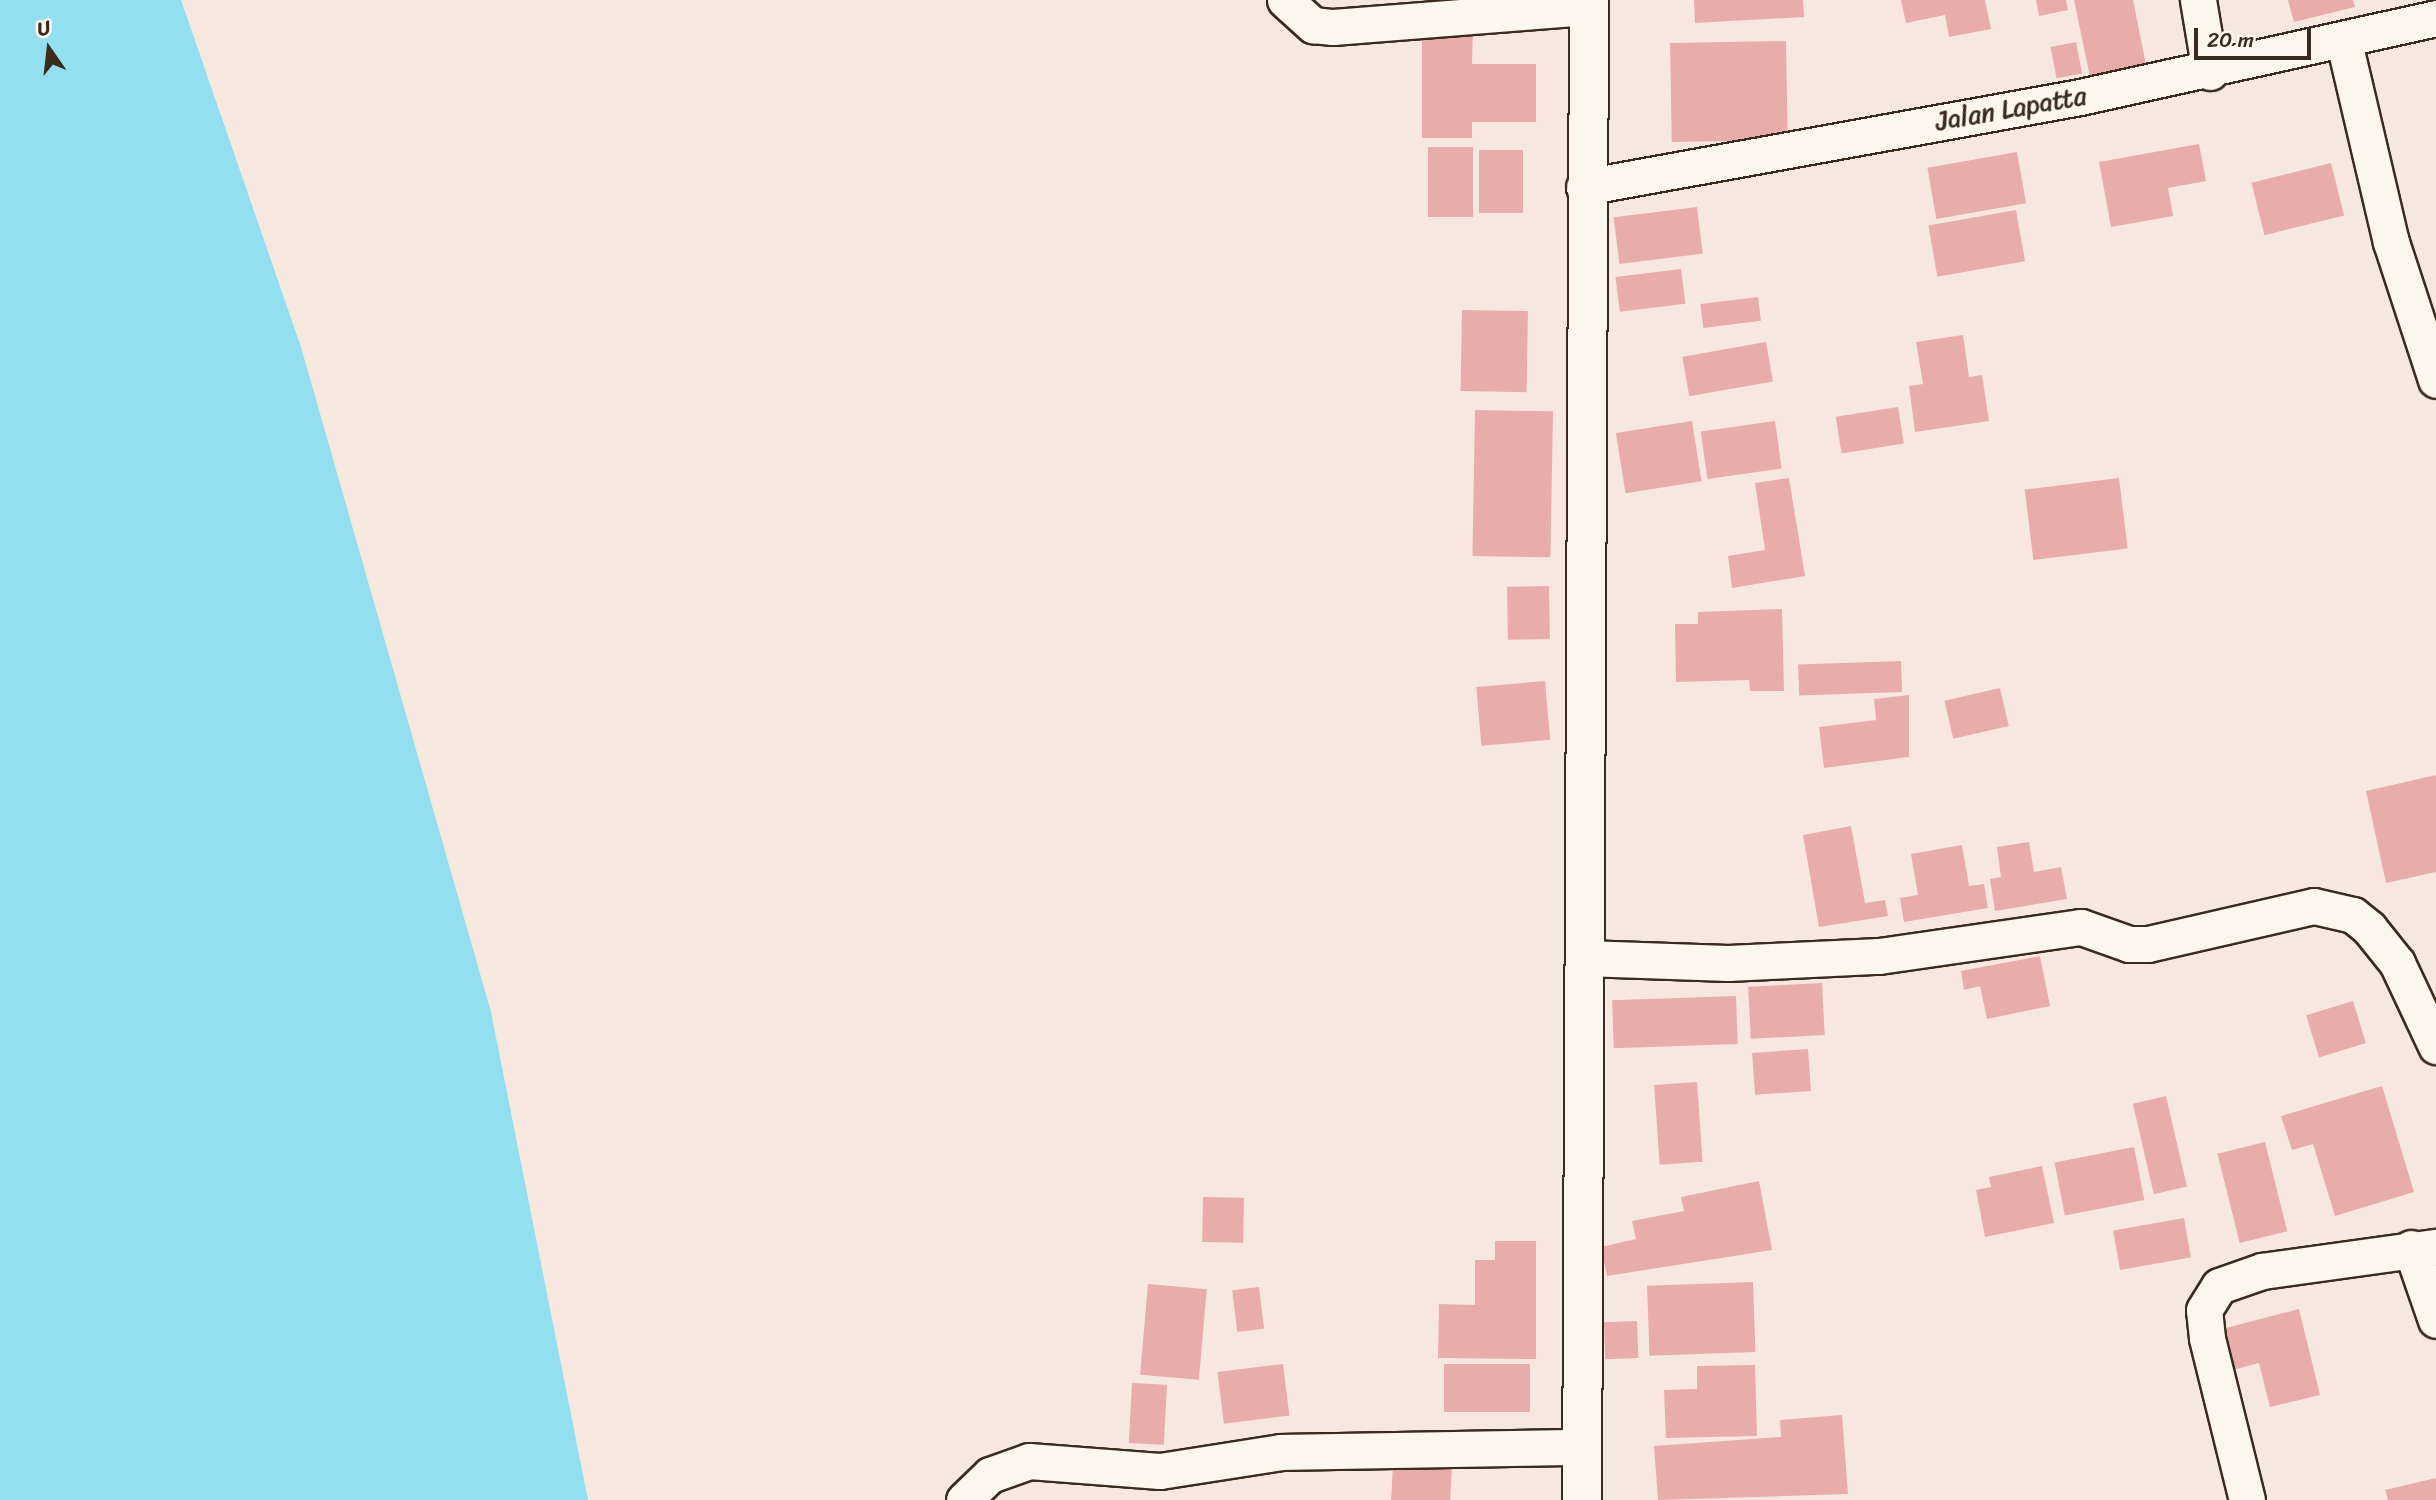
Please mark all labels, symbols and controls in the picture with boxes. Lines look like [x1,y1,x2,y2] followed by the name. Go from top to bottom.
[34,11,54,46] text: U
[14,14,84,84] north arrow
[2198,14,2315,58] scale bar
[2207,21,2254,59] text: 20 m
[1933,80,2089,138] street label: Jalan Lapatta

